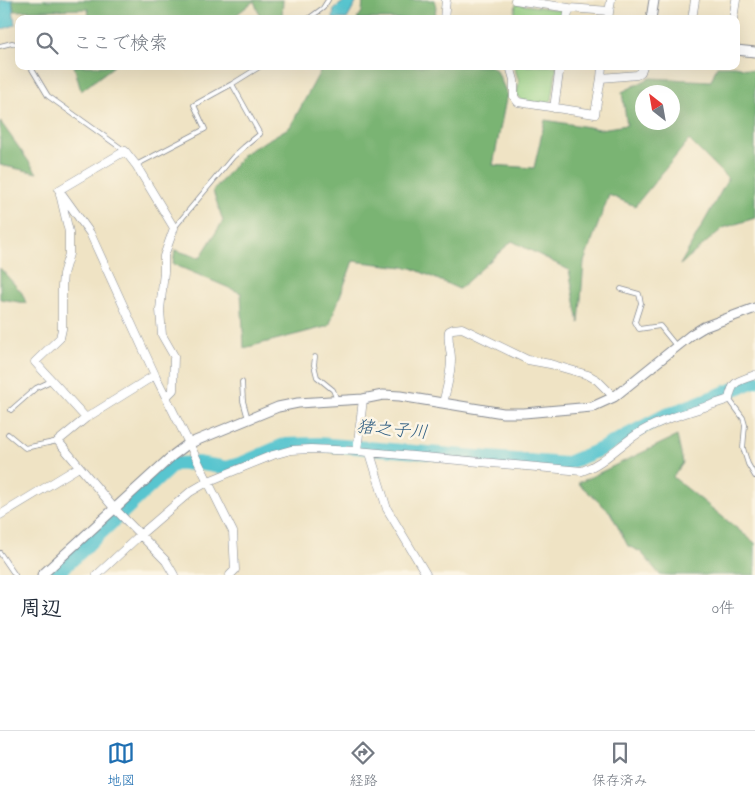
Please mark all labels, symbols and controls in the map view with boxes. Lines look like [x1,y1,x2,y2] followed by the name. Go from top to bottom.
[15,15,740,70] search box
[33,29,61,57] icon: search
[73,31,168,58] text: ここで検索
[635,85,680,130] north arrow
[355,415,429,447] water label: 猪之子川
[20,595,62,625] text: 周辺
[712,597,735,621] text: 0件
[107,739,135,792] tab: 地図
[349,739,377,792] tab: 経路
[592,739,648,792] tab: 保存済み

